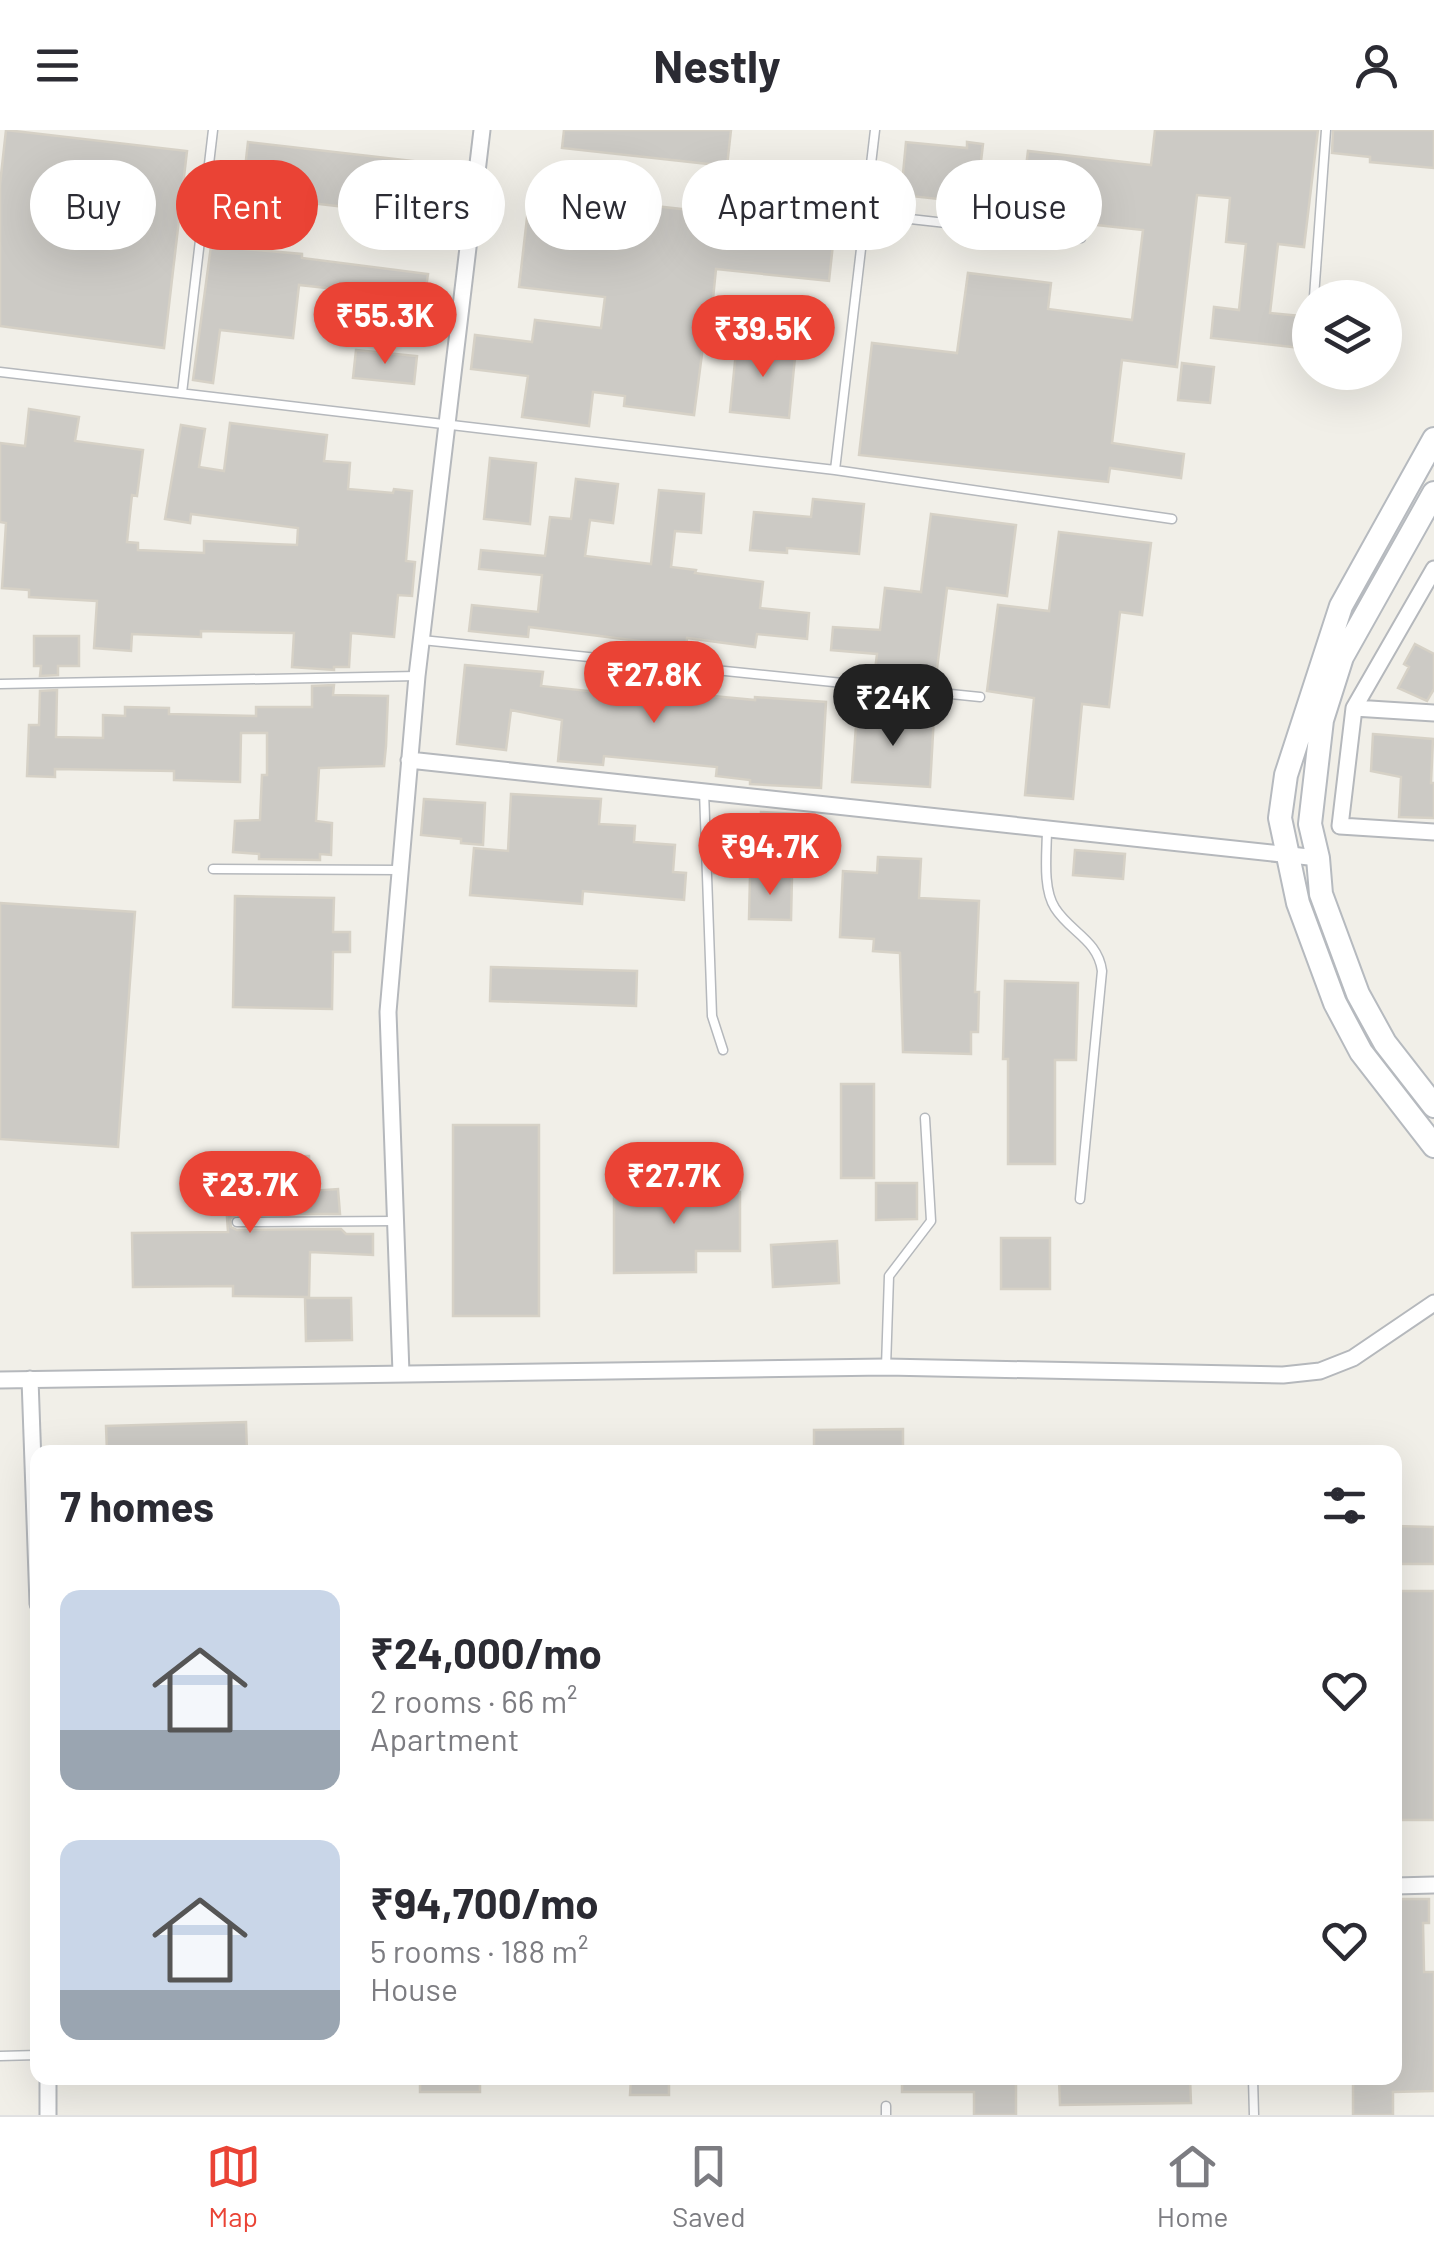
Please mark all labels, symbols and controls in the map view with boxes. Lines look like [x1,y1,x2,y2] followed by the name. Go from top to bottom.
[30,38,85,93] icon: menu
[653,38,781,92] text: Nestly
[1349,38,1404,93] icon: person
[30,160,156,250] chip: Buy
[176,160,318,250] chip: Rent
[338,160,505,250] chip: Filters
[525,160,662,250] chip: New
[682,160,916,250] chip: Apartment
[936,160,1102,250] chip: House
[1292,280,1402,390] map controls
[1292,280,1402,390] button: layers
[304,282,466,367] pin: ₹55.3K
[336,295,434,333] text: ₹55.3K
[682,295,844,380] pin: ₹39.5K
[714,308,812,346] text: ₹39.5K
[573,641,735,726] pin: ₹27.8K
[606,654,702,692] text: ₹27.8K
[834,664,952,749] pin: ₹24K
[855,677,931,715] text: ₹24K
[689,813,851,898] pin: ₹94.7K
[720,826,820,864] text: ₹94.7K
[593,1142,755,1227] pin: ₹27.7K
[169,1151,331,1236] pin: ₹23.7K
[627,1155,721,1193] text: ₹27.7K
[201,1164,299,1202] text: ₹23.7K
[1317,1478,1372,1533] icon: filters
[60,1480,214,1530] text: 7 homes
[370,1627,602,1677] text: ₹24,000/mo
[140,1630,260,1750] icon: home
[1317,1663,1372,1718] icon: heart
[370,1681,578,1719] text: 2 rooms · 66 m²
[370,1719,519,1757] text: Apartment
[370,1877,599,1927] text: ₹94,700/mo
[140,1880,260,2000] icon: home
[1317,1913,1372,1968] icon: heart
[370,1931,588,1969] text: 5 rooms · 188 m²
[370,1969,458,2007] text: House
[206,2139,261,2233] tab: Map
[672,2139,746,2233] tab: Saved
[1157,2139,1228,2233] tab: Home

